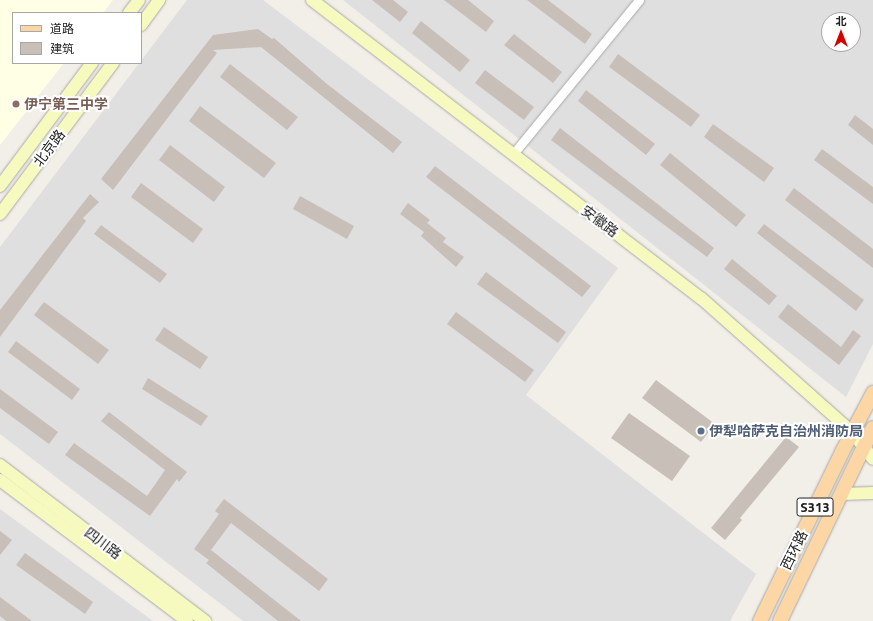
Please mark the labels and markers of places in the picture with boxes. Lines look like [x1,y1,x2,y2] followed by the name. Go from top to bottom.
[24,96,108,112] place label: 伊宁第三中学
[11,99,21,109] marker: 伊宁第三中学
[709,423,863,439] place label: 伊犁哈萨克自治州消防局
[696,426,706,436] marker: 伊犁哈萨克自治州消防局

